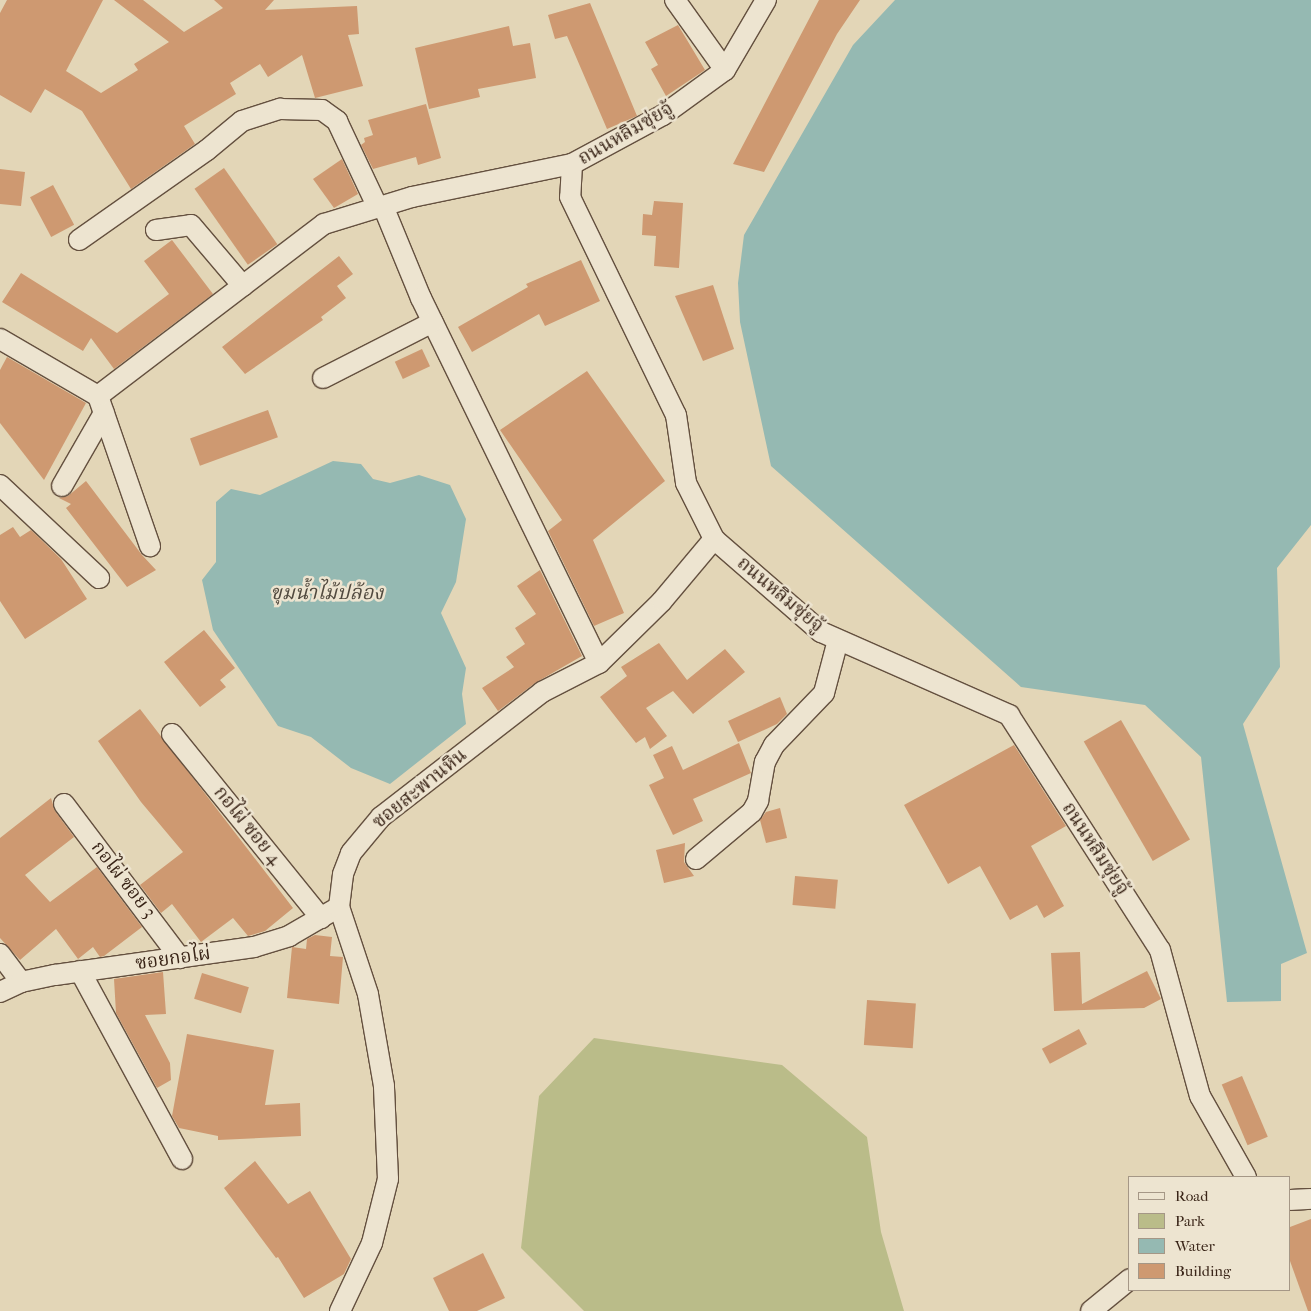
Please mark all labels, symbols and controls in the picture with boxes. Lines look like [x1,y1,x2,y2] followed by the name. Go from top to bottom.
[574,98,678,170] street label: ถนนหลิมซุ่ยจู้
[732,552,828,638] street label: ถนนหลิมซุ่ยจู้
[271,580,383,604] water label: ขุมน้ำไม้ปล้อง
[368,744,472,834] street label: ซอยสะพานหิน
[208,782,286,870] street label: กอไผ่ ซอย 4
[1057,798,1133,900] street label: ถนนหลิมซุ่ยจู้
[86,837,160,923] street label: กอไผ่ ซอย 3
[134,942,212,976] street label: ซอยกอไผ่
[1128,1176,1291,1291] legend
[1175,1187,1208,1205] text: Road
[1175,1212,1205,1230] text: Park
[1175,1237,1215,1255] text: Water
[1175,1262,1231,1280] text: Building

